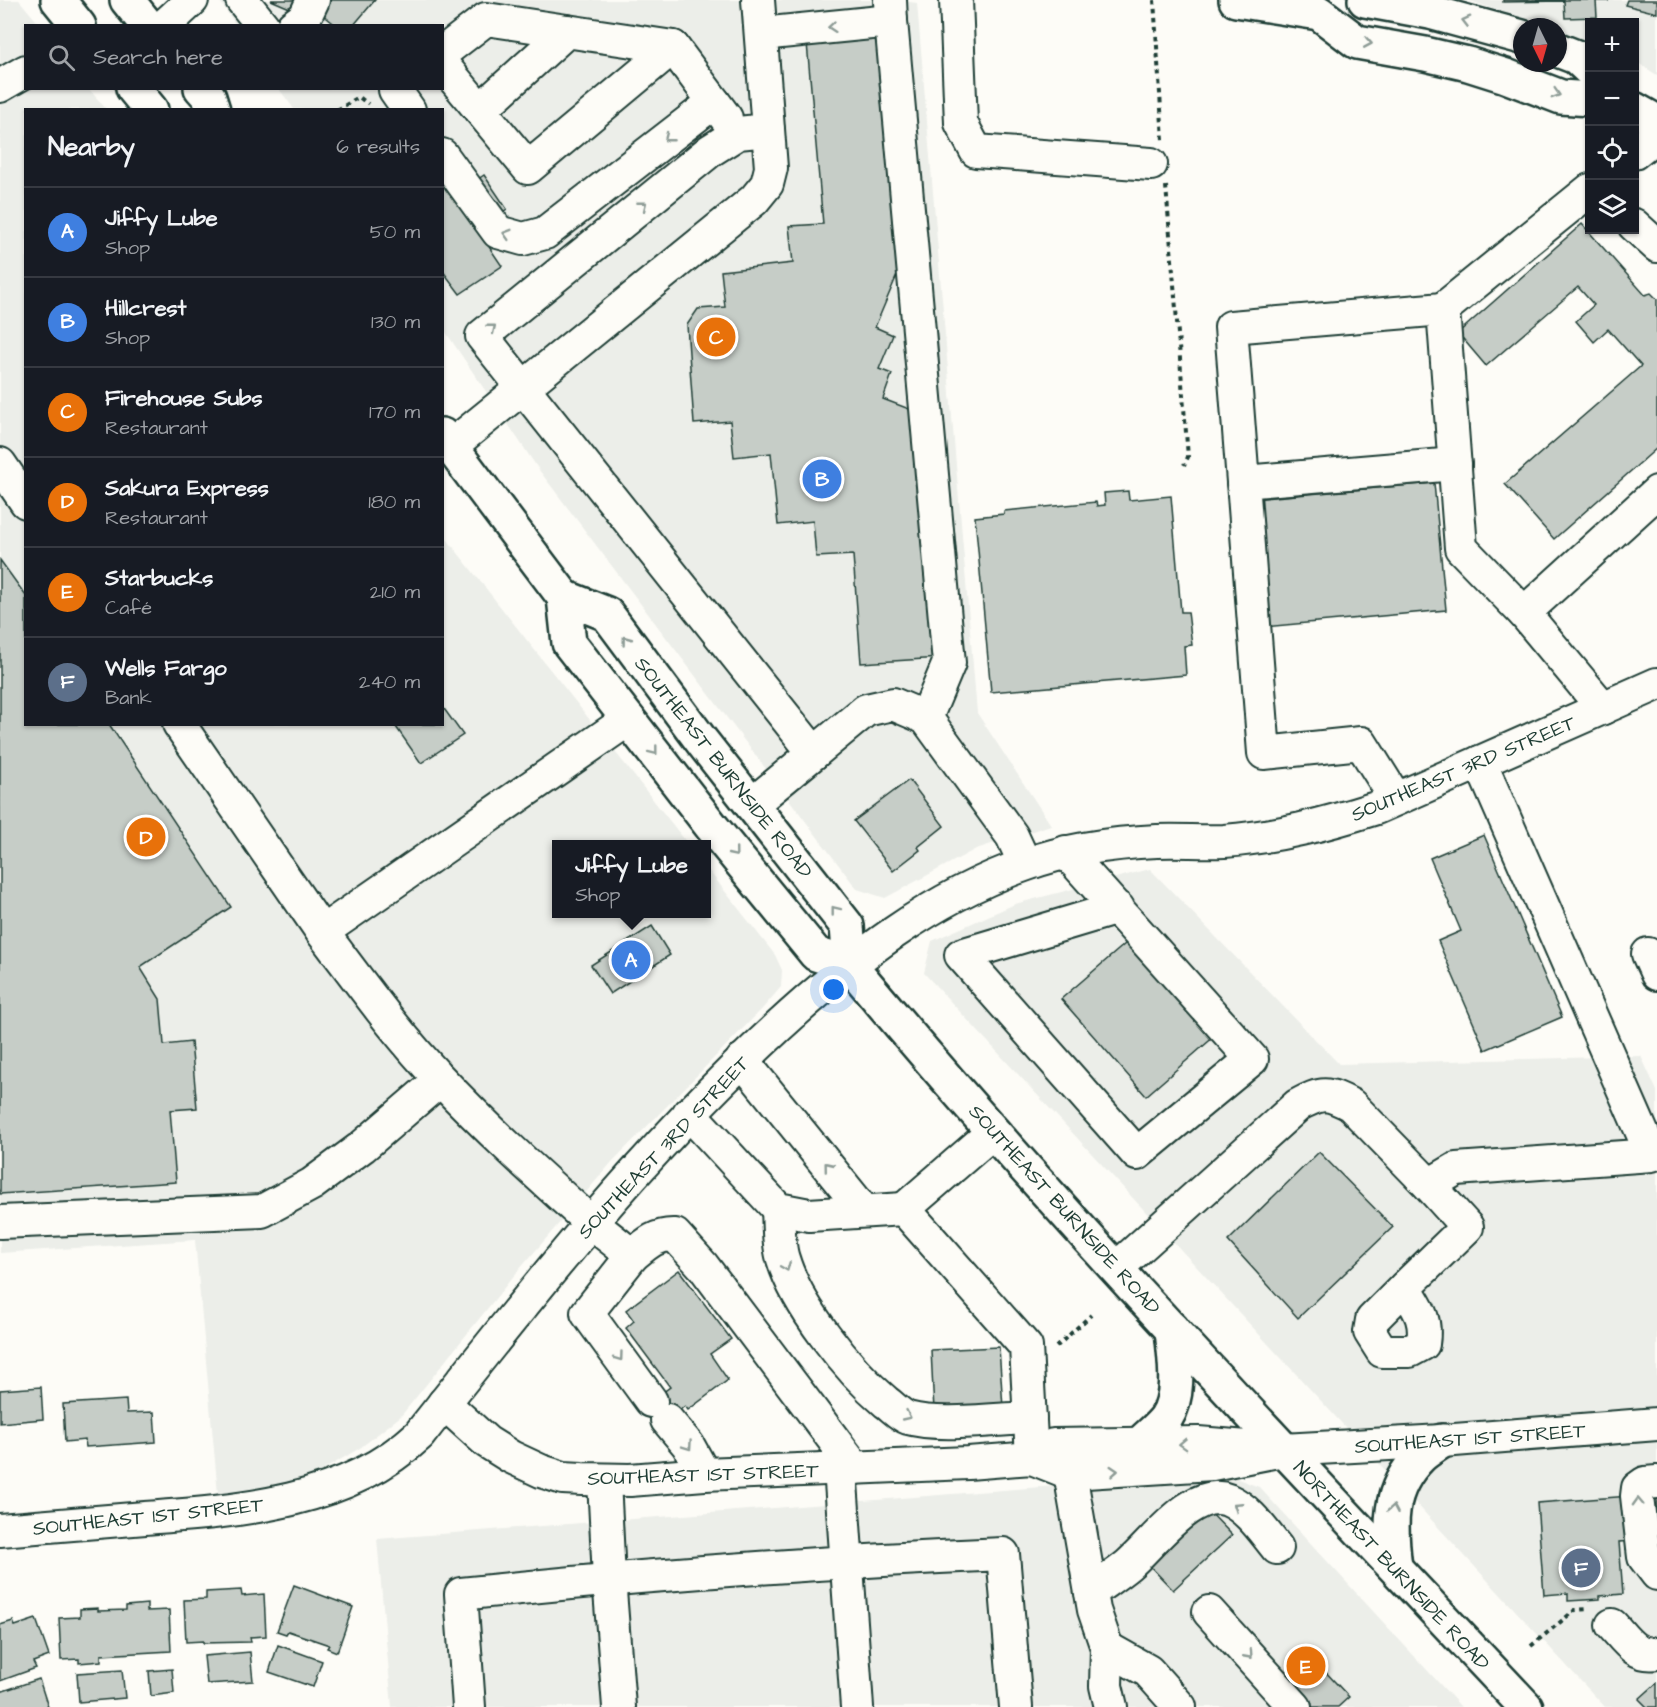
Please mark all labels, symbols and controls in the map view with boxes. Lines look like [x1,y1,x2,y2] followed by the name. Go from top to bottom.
[1461,15,1471,28] one-way arrow
[1513,18,1567,72] north arrow
[1585,18,1639,234] map controls
[1585,18,1639,72] button: +
[828,20,837,33] one-way arrow
[24,24,444,90] search box
[1363,37,1373,49] one-way arrow
[45,41,78,74] icon: search
[93,42,223,73] text: Search here
[1585,72,1639,126] button: −
[1550,87,1560,99] one-way arrow
[1585,126,1639,180] button: locate
[48,129,135,165] text: Nearby
[664,130,675,141] one-way arrow
[336,133,420,161] text: 6 results
[1585,180,1639,234] button: layers
[637,202,648,213] one-way arrow
[105,203,218,234] text: Jiffy Lube
[61,218,74,246] text: A
[370,218,420,246] text: 50 m
[502,229,513,241] one-way arrow
[105,234,150,262] text: Shop
[105,293,186,324] text: Hillcrest
[60,308,75,336] text: B
[371,308,420,336] text: 130 m
[696,314,736,360] pin: C
[105,324,150,352] text: Shop
[485,325,496,336] one-way arrow
[105,383,263,414] text: Firehouse Subs
[60,398,75,426] text: C
[369,398,420,426] text: 170 m
[105,414,208,442] text: Restaurant
[802,456,842,502] pin: B
[105,473,269,504] text: Sakura Express
[61,488,74,516] text: D
[368,488,420,516] text: 180 m
[105,504,208,532] text: Restaurant
[105,563,213,594] text: Starbucks
[62,578,73,606] text: E
[370,578,420,606] text: 210 m
[105,594,152,622] text: Café
[622,635,633,646] one-way arrow
[628,651,819,884] street label: SOUTHEAST BURNSIDE ROAD
[105,653,227,684] text: Wells Fargo
[61,668,74,696] text: F
[359,668,420,696] text: 240 m
[105,684,152,712] text: Bank
[1347,709,1580,829] street label: SOUTHEAST 3RD STREET
[646,745,657,756] one-way arrow
[126,814,166,860] pin: D
[552,840,711,918] popup
[726,846,737,857] one-way arrow
[575,850,688,881] text: Jiffy Lube
[575,881,620,909] text: Shop
[831,906,842,917] one-way arrow
[612,938,650,982] pin: A
[819,975,848,1004] your location
[571,1050,757,1245] street label: SOUTHEAST 3RD STREET
[962,1098,1166,1321] street label: SOUTHEAST BURNSIDE ROAD
[824,1162,835,1173] one-way arrow
[779,1260,791,1271] one-way arrow
[612,1350,623,1361] one-way arrow
[901,1408,912,1420] one-way arrow
[1354,1417,1587,1461] street label: SOUTHEAST 1ST STREET
[1179,1437,1188,1450] one-way arrow
[681,1439,692,1450] one-way arrow
[1289,1455,1495,1675] street label: NORTHEAST BURNSIDE ROAD
[587,1457,820,1493] street label: SOUTHEAST 1ST STREET
[1109,1464,1118,1477] one-way arrow
[31,1491,265,1543] street label: SOUTHEAST 1ST STREET
[1632,1497,1644,1506] one-way arrow
[1233,1502,1244,1513] one-way arrow
[1387,1505,1399,1514] one-way arrow
[1562,1546,1600,1590] pin: F
[1286,1644,1326,1688] pin: E
[1242,1649,1253,1659] one-way arrow

